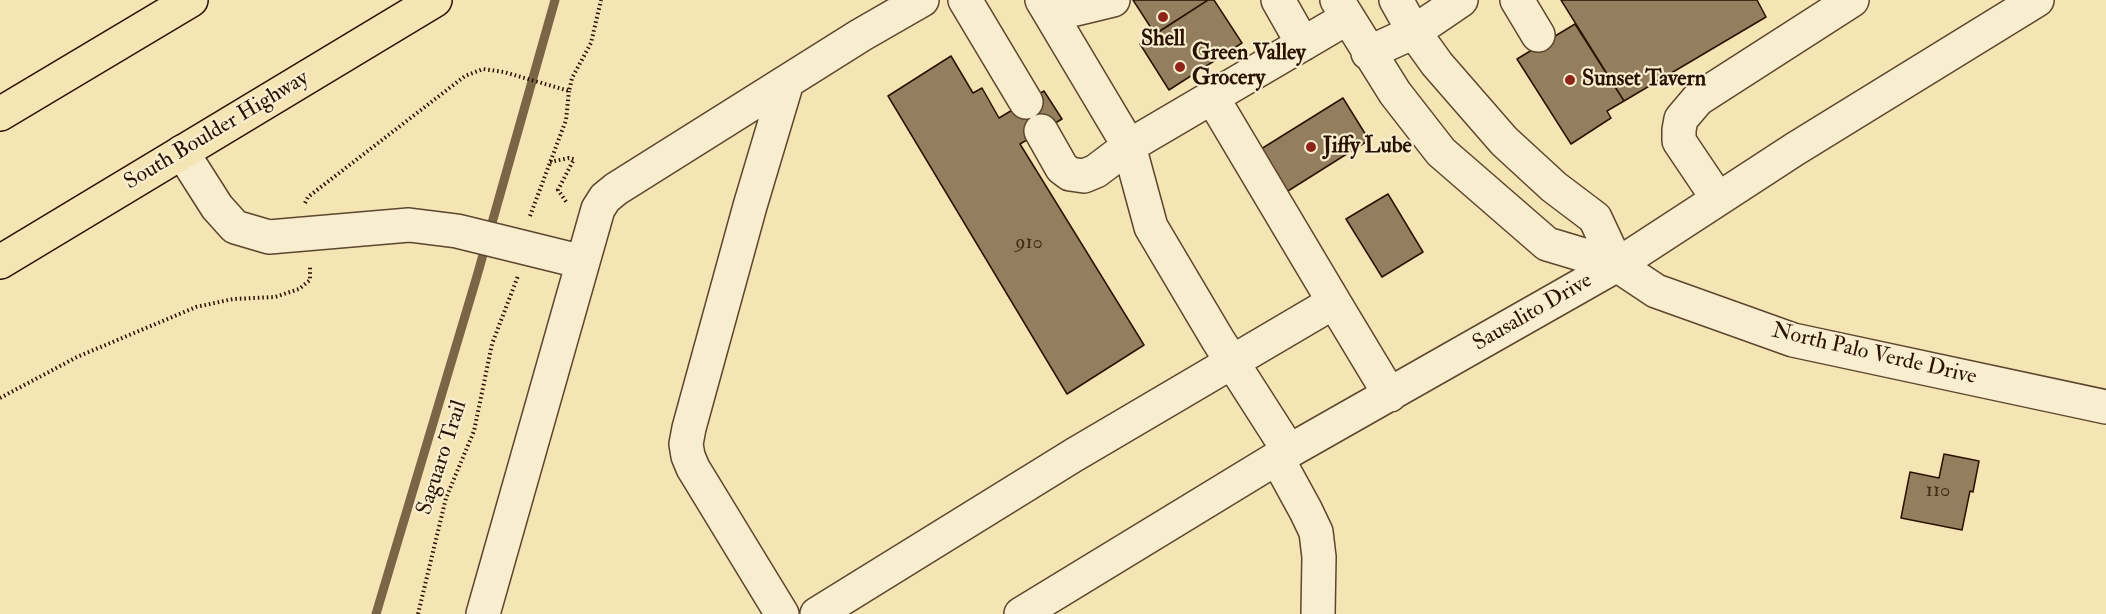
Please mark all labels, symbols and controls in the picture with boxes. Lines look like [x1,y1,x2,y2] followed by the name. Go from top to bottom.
[1156,10,1170,24] marker: Shell
[1141,27,1185,53] place label: Shell
[1192,41,1306,92] place label: Green Valley Grocery
[1173,60,1187,74] marker: Green Valley Grocery
[120,66,314,196] street label: South Boulder Highway
[1582,67,1706,93] place label: Sunset Tavern
[1563,73,1577,87] marker: Sunset Tavern
[1323,134,1412,160] place label: Jiffy Lube
[1304,140,1318,154] marker: Jiffy Lube
[1015,232,1043,256] house number: 910
[1469,268,1597,358] street label: Sausalito Drive
[1769,319,1979,391] street label: North Palo Verde Drive
[412,397,474,519] street label: Saguaro Trail
[1926,480,1950,504] house number: 110

